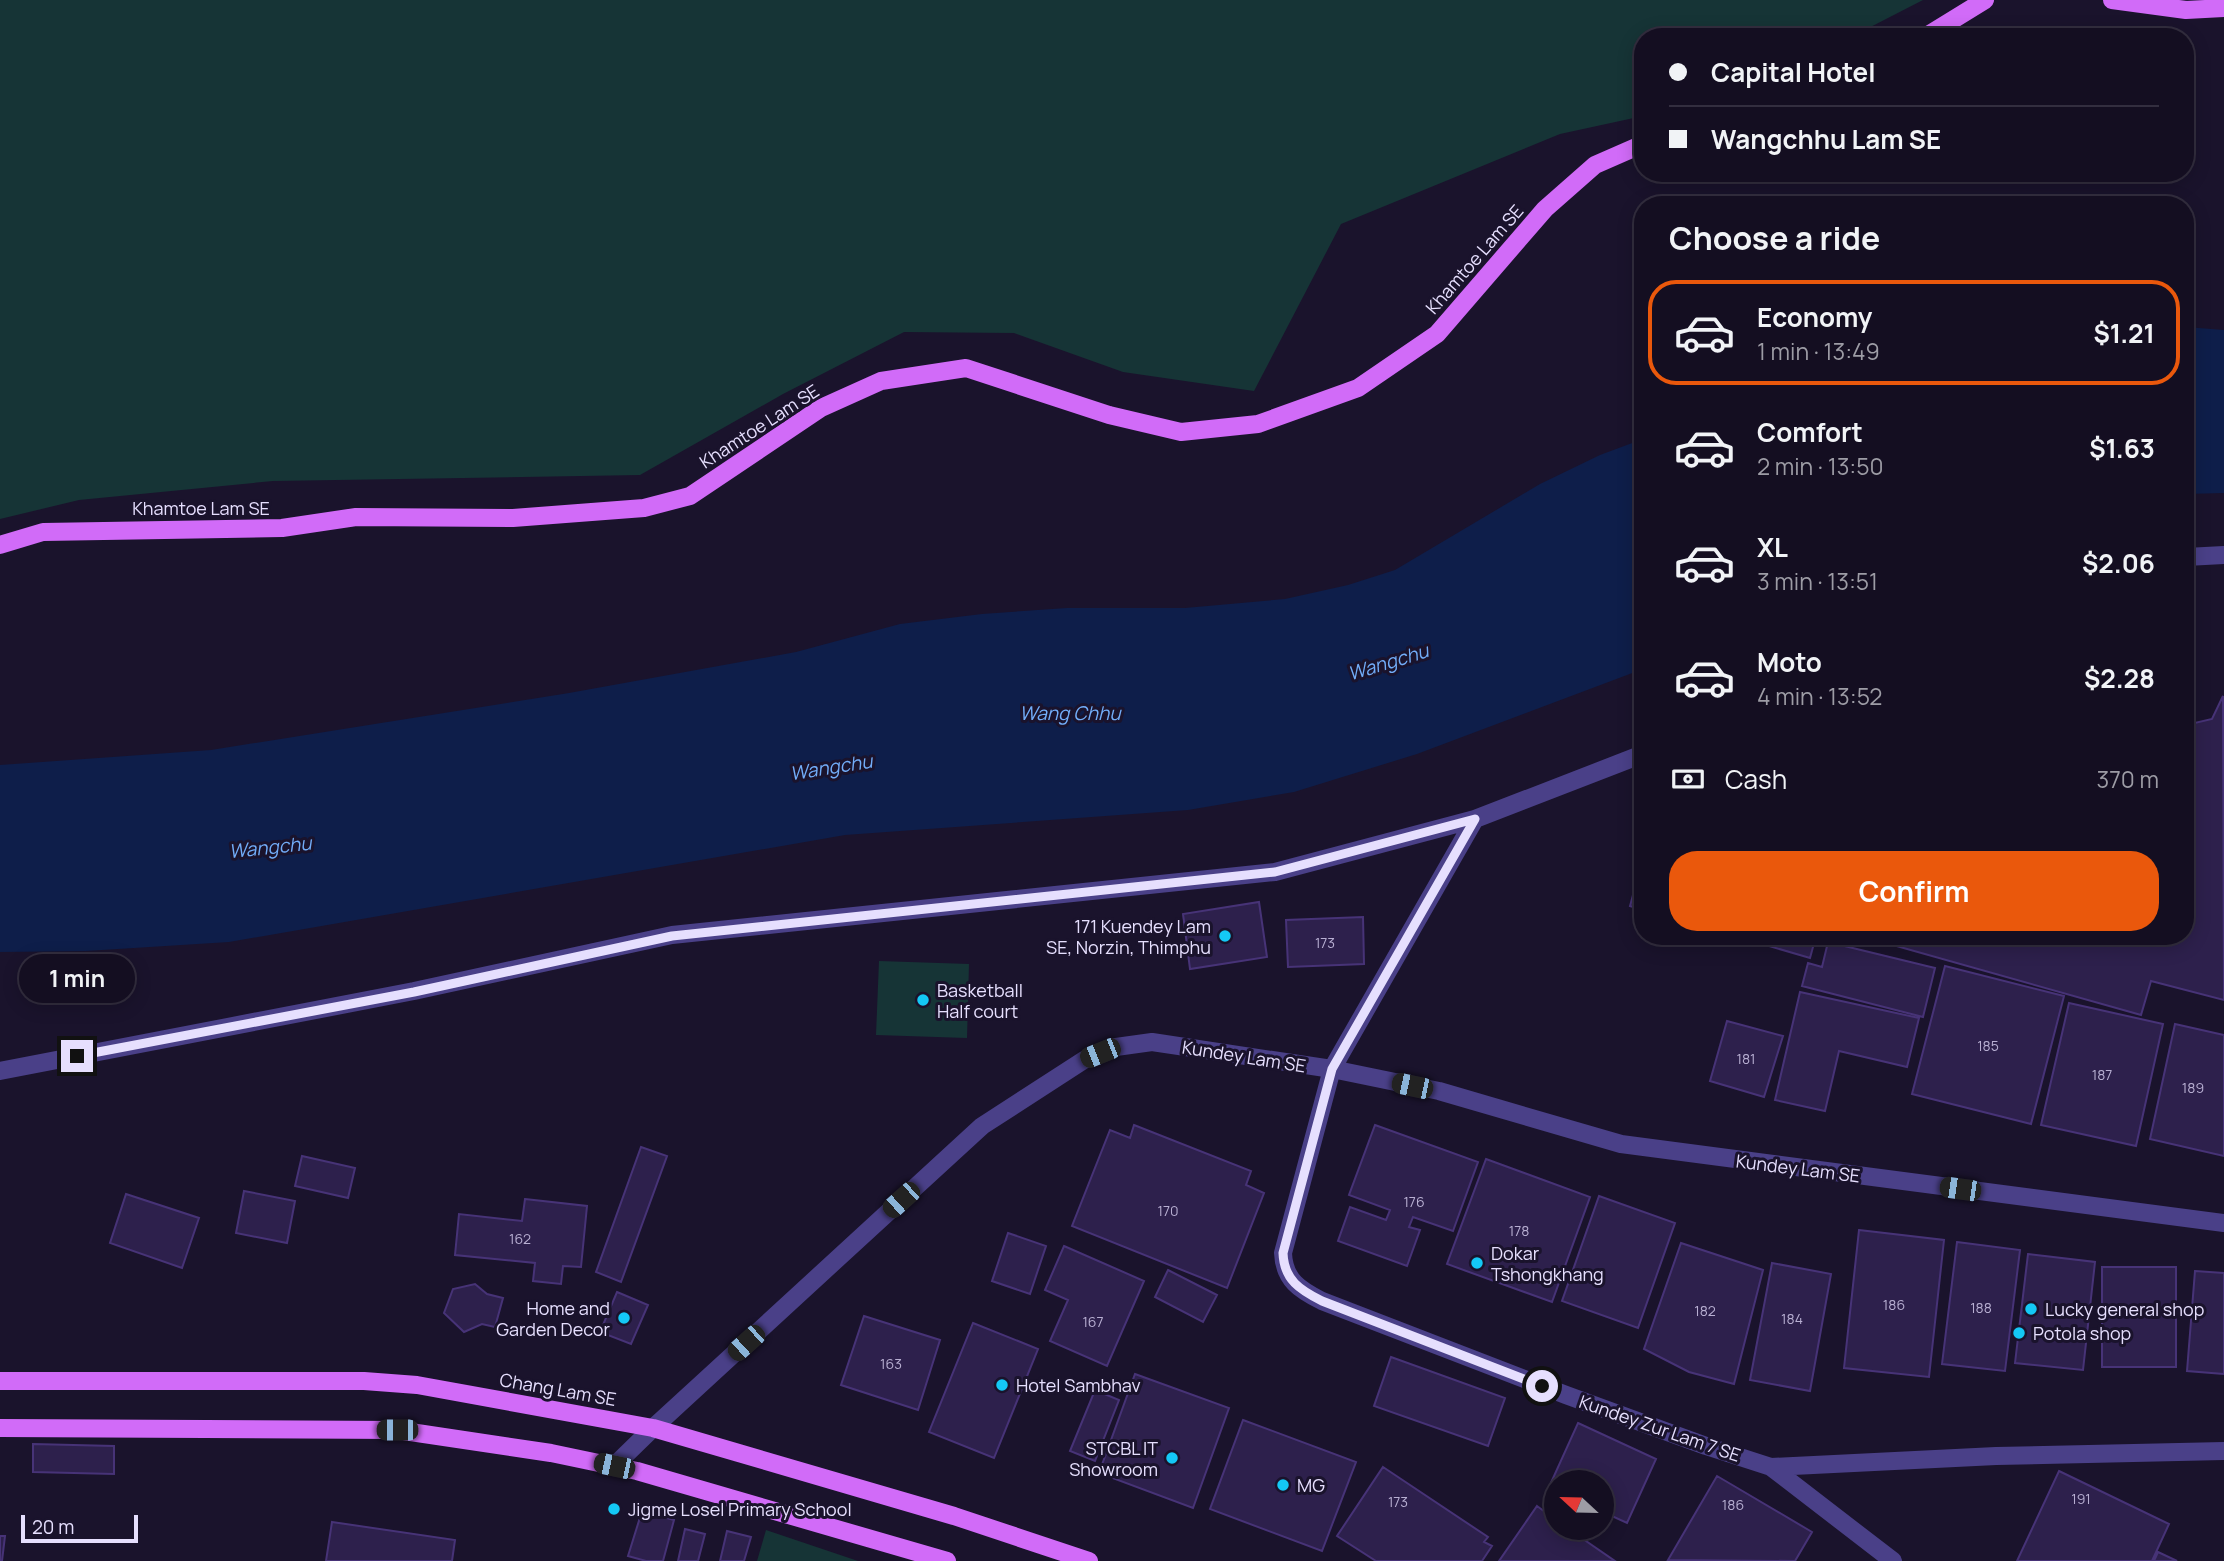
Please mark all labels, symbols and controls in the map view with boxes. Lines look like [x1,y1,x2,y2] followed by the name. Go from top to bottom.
[1711,54,1876,90] text: Capital Hotel
[1711,121,1941,157] text: Wangchhu Lam SE
[1420,199,1528,319] street label: Khamtoe Lam SE
[1669,216,1880,260] text: Choose a ride
[1757,299,1872,335] text: Economy
[1673,301,1736,364] icon: car
[2094,315,2155,351] text: $1.21
[1757,335,1880,367] text: 1 min · 13:49
[695,378,823,474] street label: Khamtoe Lam SE
[1757,414,1863,450] text: Comfort
[1673,416,1736,479] icon: car
[2089,430,2155,466] text: $1.63
[1757,450,1884,482] text: 2 min · 13:50
[132,496,270,520] street label: Khamtoe Lam SE
[1757,529,1788,565] text: XL
[1673,531,1736,594] icon: car
[2082,545,2155,581] text: $2.06
[1757,565,1878,597] text: 3 min · 13:51
[1344,637,1433,687] water label: Wangchu
[1757,644,1822,680] text: Moto
[1673,646,1736,709] icon: car
[2084,660,2155,696] text: $2.28
[1757,680,1882,712] text: 4 min · 13:52
[1019,700,1122,726] water label: Wang Chhu
[788,747,876,786] water label: Wangchu
[1669,760,1707,798] icon: cash
[1725,761,1787,797] text: Cash
[2097,763,2159,795] text: 370 m
[227,830,314,864] water label: Wangchu
[1669,851,2159,931] button: Confirm
[1046,914,1211,959] place label: 171 Kuendey Lam SE, Norzin, Thimphu
[1217,928,1233,944] marker: 171 Kuendey Lam SE, Norzin, Thimphu
[1315,933,1335,952] house number: 173
[19,954,135,1004] callout: 1 min
[49,962,105,994] text: 1 min
[937,978,1023,1023] place label: Basketball Half court
[915,992,931,1008] marker: Basketball Half court
[1180,1034,1308,1078] street label: Kundey Lam SE
[1077,1035,1124,1071] car
[1977,1036,1999,1055] house number: 185
[61,1040,93,1072] route end
[1736,1049,1756,1068] house number: 181
[2092,1065,2112,1084] house number: 187
[1390,1071,1435,1101] car
[2182,1078,2204,1097] house number: 189
[1735,1148,1861,1188] street label: Kundey Lam SE
[1938,1176,1983,1202] car
[879,1178,924,1222] car
[1403,1192,1425,1211] house number: 176
[1157,1201,1179,1220] house number: 170
[1509,1221,1529,1240] house number: 178
[509,1229,531,1248] house number: 162
[1491,1241,1604,1286] place label: Dokar Tshongkhang
[1469,1255,1485,1271] marker: Dokar Tshongkhang
[1883,1295,1905,1314] house number: 186
[496,1296,610,1341] place label: Home and Garden Decor
[2045,1297,2204,1321] place label: Lucky general shop
[1970,1298,1992,1317] house number: 188
[1694,1301,1716,1320] house number: 182
[2023,1301,2039,1317] marker: Lucky general shop
[1781,1309,1803,1328] house number: 184
[616,1310,632,1326] marker: Home and Garden Decor
[1082,1312,1104,1331] house number: 167
[724,1321,769,1365] car
[2033,1321,2131,1345] place label: Potola shop
[2011,1325,2027,1341] marker: Potola shop
[880,1354,902,1373] house number: 163
[498,1367,618,1411] street label: Chang Lam SE
[1526,1370,1558,1402] route start
[1016,1373,1141,1397] place label: Hotel Sambhav
[994,1377,1010,1393] marker: Hotel Sambhav
[1576,1389,1744,1467] street label: Kundey Zur Lam 7 SE
[377,1420,419,1441] car
[1069,1436,1158,1481] place label: STCBL IT Showroom
[1164,1450,1180,1466] marker: STCBL IT Showroom
[592,1451,637,1481] car
[1544,1470,1614,1540] north arrow
[1544,1470,1614,1540] map controls
[1297,1473,1325,1497] place label: MG
[1275,1477,1291,1493] marker: MG
[2071,1489,2091,1508] house number: 191
[1388,1492,1408,1511] house number: 173
[1722,1495,1744,1514] house number: 186
[628,1497,852,1521] place label: Jigme Losel Primary School
[606,1501,622,1517] marker: Jigme Losel Primary School
[21,1512,138,1544] scale bar
[32,1514,74,1540] text: 20 m

